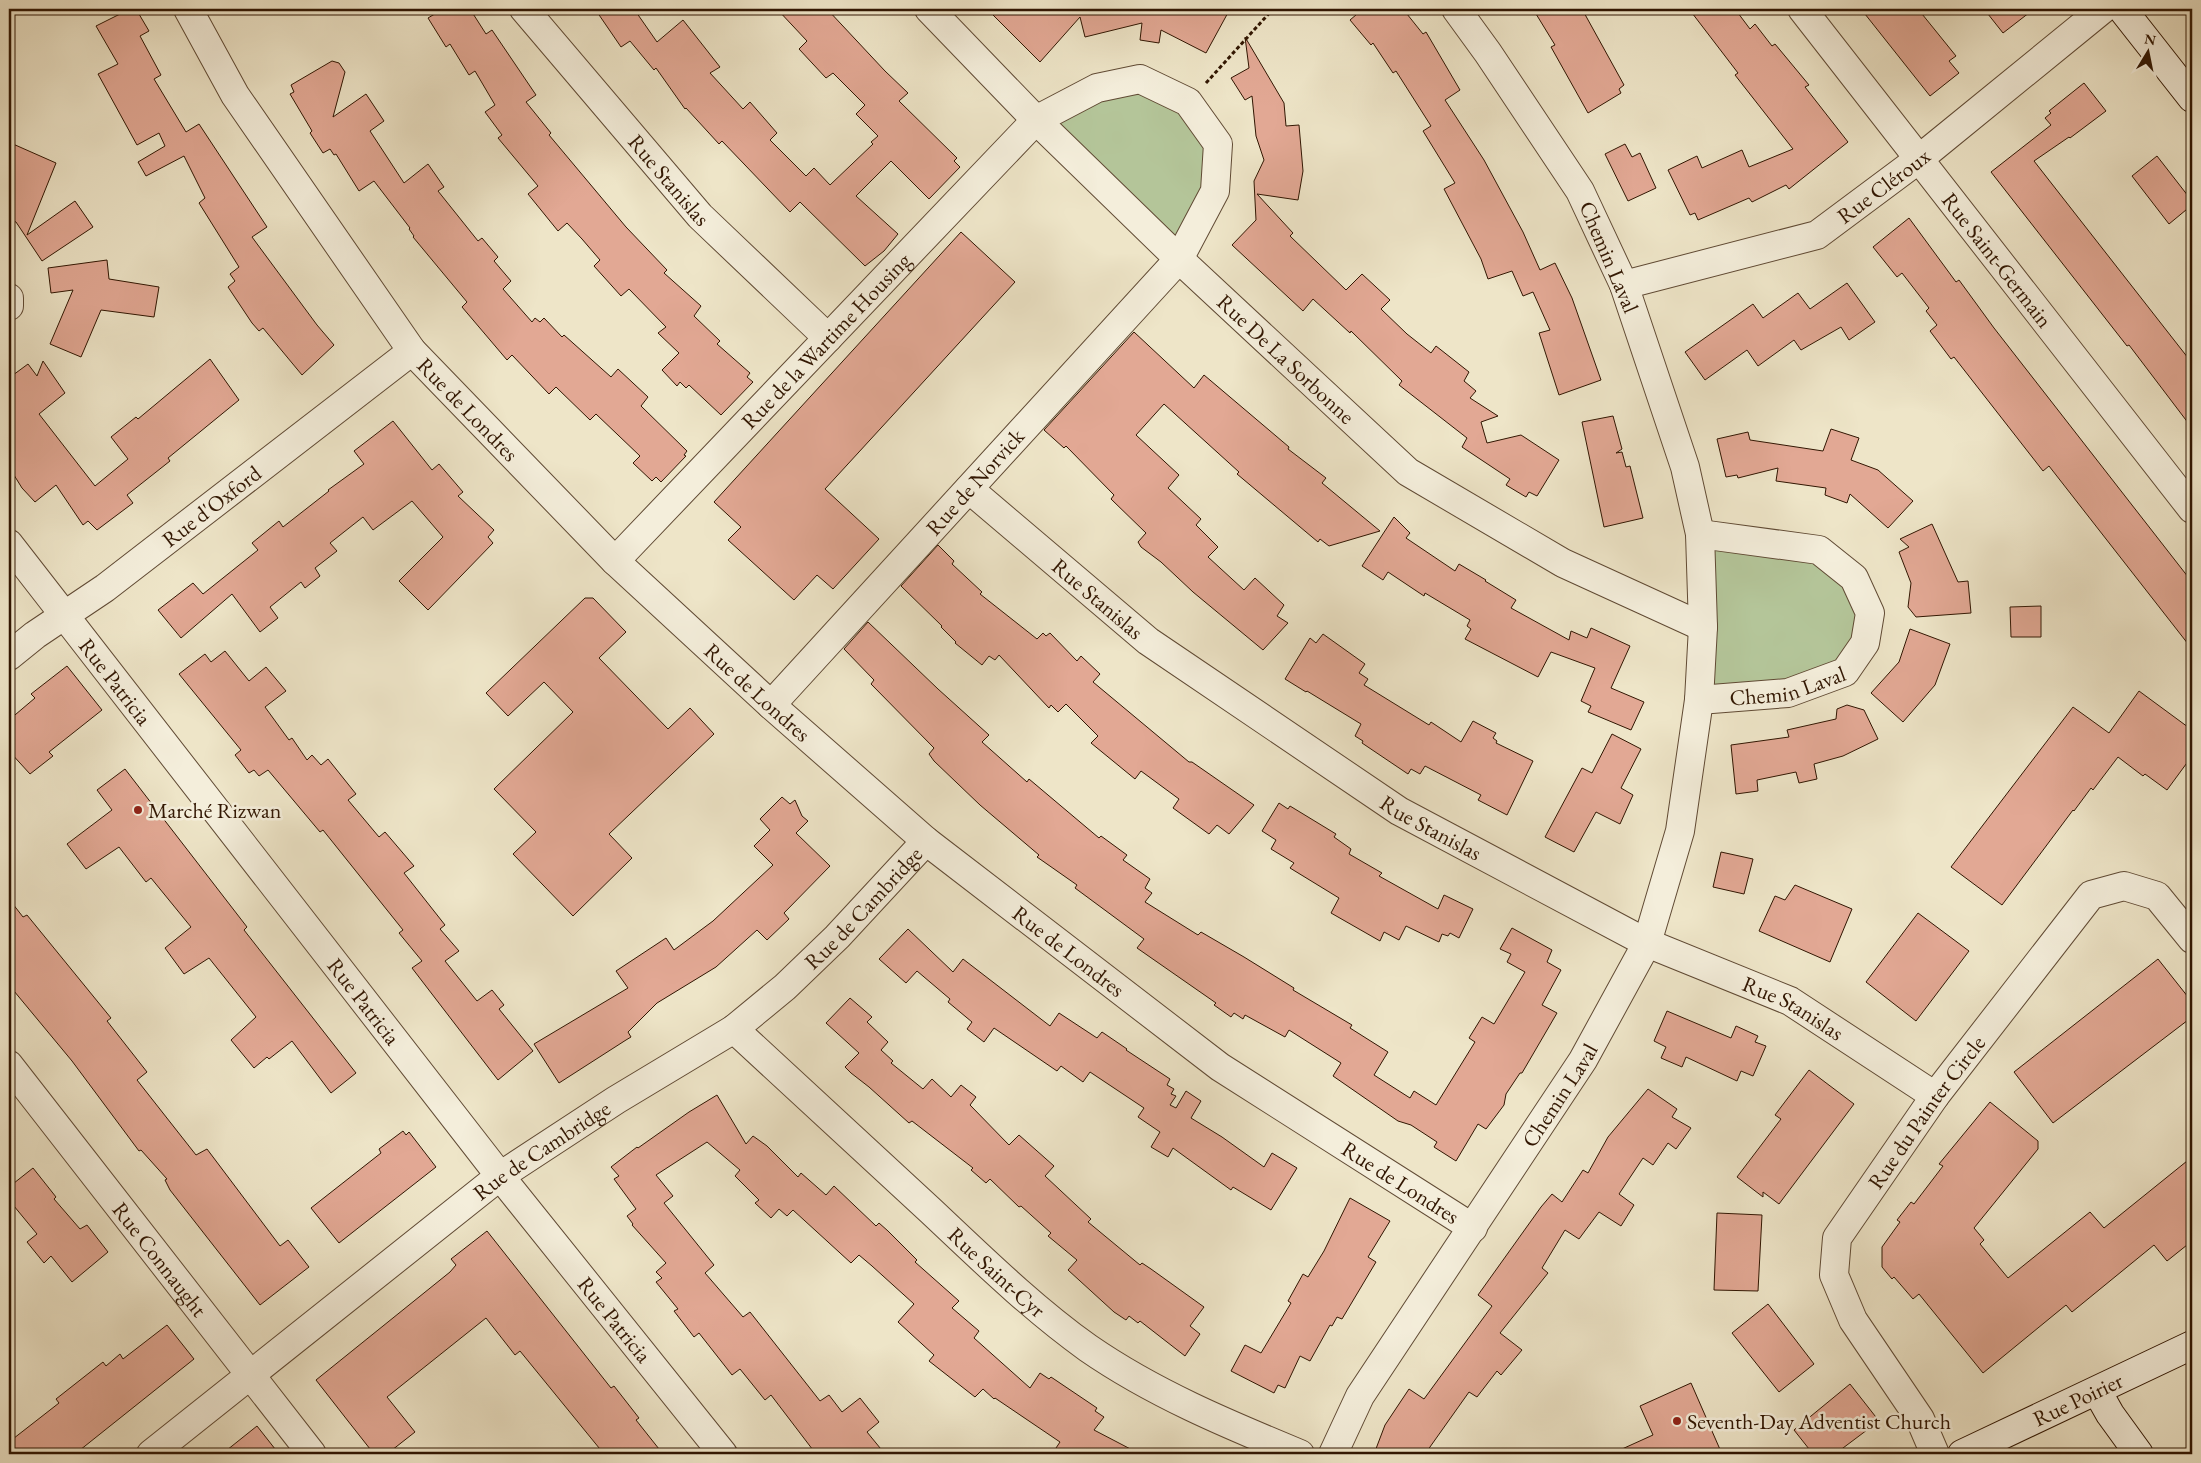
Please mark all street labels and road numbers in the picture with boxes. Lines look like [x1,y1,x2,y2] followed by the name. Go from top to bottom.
[622,128,716,232] street label: Rue Stanislas
[1831,141,1936,230] street label: Rue Cléroux
[1936,186,2060,334] street label: Rue Saint-Germain
[1572,197,1646,317] street label: Chemin Laval
[735,246,917,435] street label: Rue de la Wartime Housing
[1211,287,1362,430] street label: Rue De La Sorbonne
[411,351,525,467] street label: Rue de Londres
[919,422,1031,542] street label: Rue de Norvick
[156,458,268,553] street label: Rue d'Oxford
[1046,551,1150,646] street label: Rue Stanislas
[73,632,159,731] street label: Rue Patricia
[698,636,817,748] street label: Rue de Londres
[1728,659,1849,712] street label: Chemin Laval
[1375,788,1487,867] street label: Rue Stanislas
[798,840,929,976] street label: Rue de Cambridge
[1007,898,1131,1003] street label: Rue de Londres
[321,952,407,1051] street label: Rue Patricia
[1738,969,1849,1047] street label: Rue Stanislas
[1861,1029,1992,1194] street label: Rue du Painter Circle
[1515,1038,1604,1153] street label: Chemin Laval
[467,1093,616,1207] street label: Rue de Cambridge
[1337,1134,1465,1230] street label: Rue de Londres
[106,1196,214,1323] street label: Rue Connaught
[942,1220,1052,1324] street label: Rue Saint-Cyr
[571,1270,659,1369] street label: Rue Patricia
[2028,1365,2128,1433] street label: Rue Poirier

